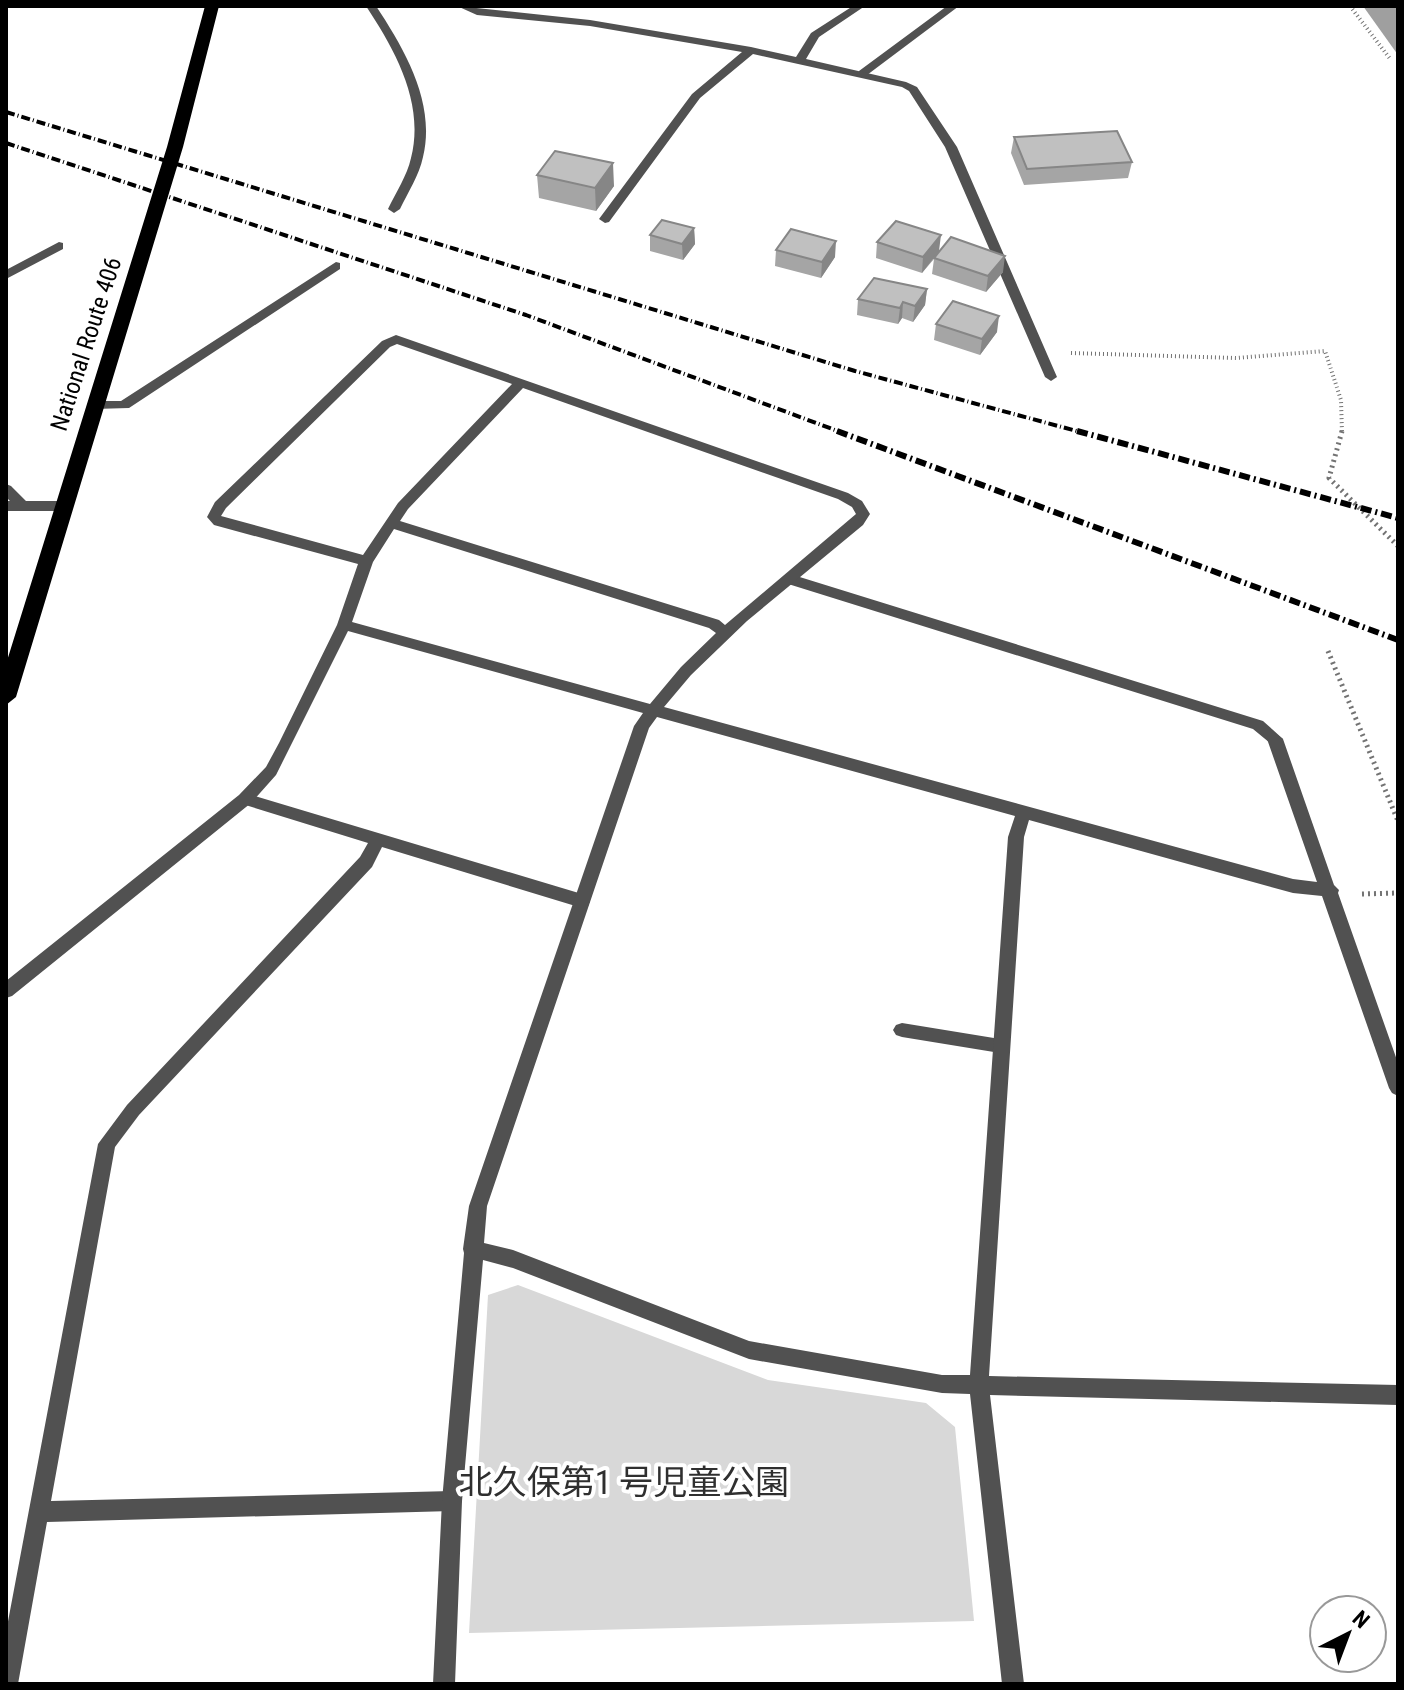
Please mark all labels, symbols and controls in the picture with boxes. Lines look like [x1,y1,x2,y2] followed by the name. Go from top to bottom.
[45,254,127,434] street label: National Route 406
[459,1462,789,1502] park label: 北久保第1 号児童公園
[1308,1594,1388,1674] north arrow
[1348,1606,1374,1633] text: N

